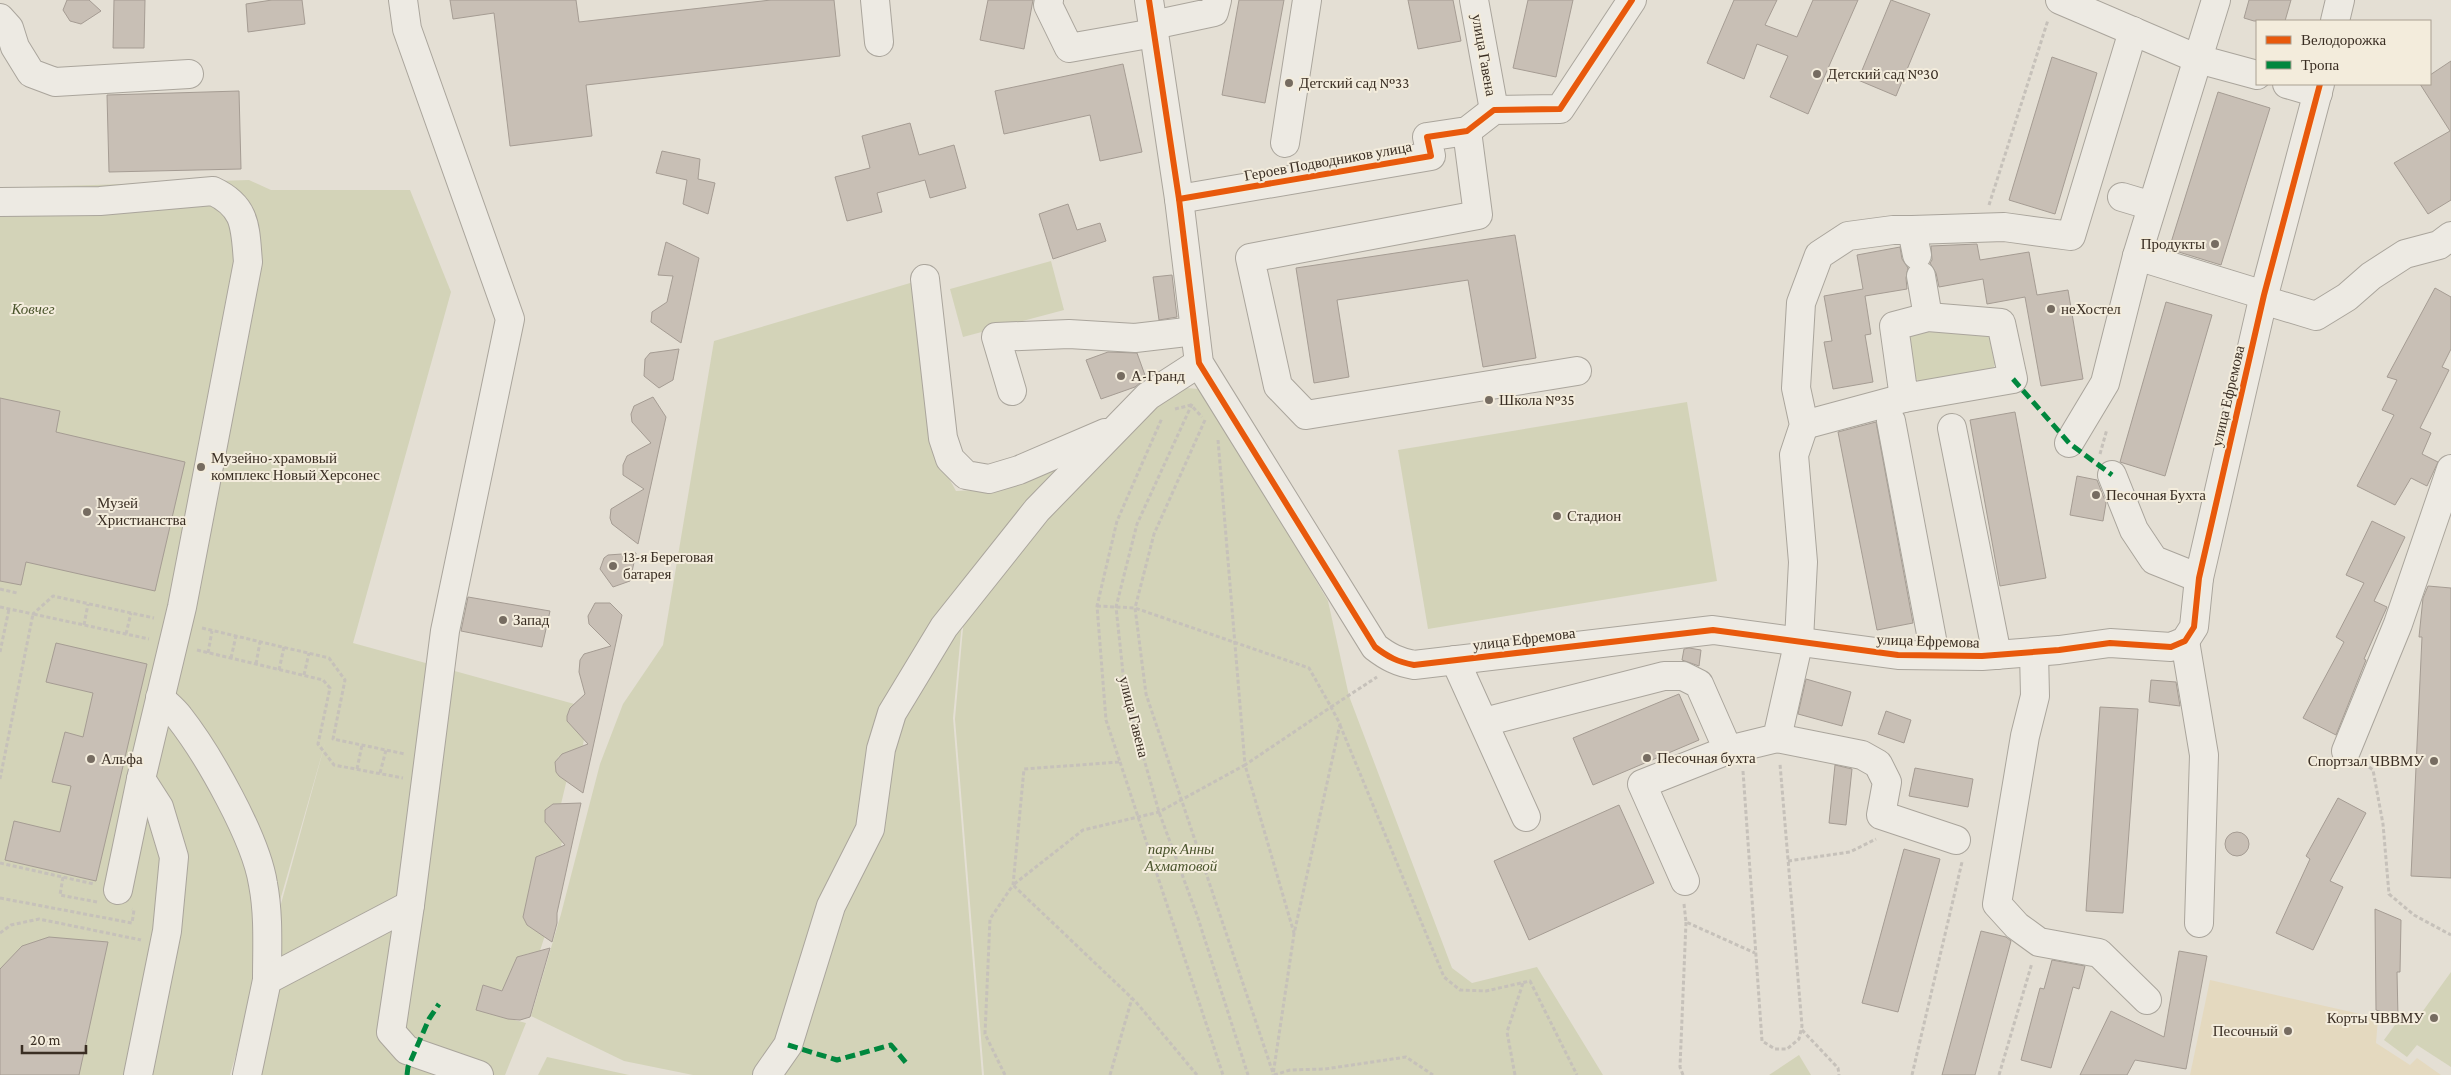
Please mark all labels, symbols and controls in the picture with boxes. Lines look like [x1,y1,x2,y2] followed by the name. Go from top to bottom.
[1469,13,1499,98] street label: улица Гавена
[2256,20,2431,85] legend
[2301,32,2386,48] text: Велодорожка
[2301,57,2340,73] text: Тропа
[1827,66,1939,82] place label: Детский сад №30
[1811,68,1823,80] marker: Детский сад №30
[1299,75,1409,91] place label: Детский сад №33
[1283,77,1295,89] marker: Детский сад №33
[1243,138,1414,184] street label: Героев Подводников улица
[2141,236,2205,252] place label: Продукты
[2209,238,2221,250] marker: Продукты
[10,301,55,317] park label: Ковчег
[2061,301,2121,317] place label: неХостел
[2045,303,2057,315] marker: неХостел
[2209,343,2248,448] street label: улица Ефремова
[1131,368,1185,384] place label: А-Гранд
[1115,370,1127,382] marker: А-Гранд
[1499,392,1575,408] place label: Школа №35
[1483,394,1495,406] marker: Школа №35
[211,450,380,483] place label: Музейно-храмовый комплекс Новый Херсонес
[195,461,207,473] marker: Музейно-храмовый комплекс Новый Херсонес
[2106,487,2206,503] place label: Песочная Бухта
[2090,489,2102,501] marker: Песочная Бухта
[97,495,186,528] place label: Музей Христианства
[81,506,93,518] marker: Музей Христианства
[1567,508,1621,524] place label: Стадион
[1551,510,1563,522] marker: Стадион
[623,549,714,582] place label: 13-я Береговая батарея
[607,560,619,572] marker: 13-я Береговая батарея
[513,612,550,628] place label: Запад
[497,614,509,626] marker: Запад
[1472,625,1577,653] street label: улица Ефремова
[1876,631,1980,651] street label: улица Ефремова
[1116,675,1152,760] street label: улица Гавена
[1657,750,1756,766] place label: Песочная бухта
[101,751,143,767] place label: Альфа
[1641,752,1653,764] marker: Песочная бухта
[85,753,97,765] marker: Альфа
[2308,753,2424,769] place label: Спортзал ЧВВМУ
[2428,755,2440,767] marker: Спортзал ЧВВМУ
[1144,841,1218,874] park label: парк Анны Ахматовой
[2327,1010,2424,1026] place label: Корты ЧВВМУ
[2428,1012,2440,1024] marker: Корты ЧВВМУ
[22,1022,86,1054] scale bar
[2213,1023,2278,1039] place label: Песочный
[2282,1025,2294,1037] marker: Песочный
[30,1032,61,1048] text: 20 m

